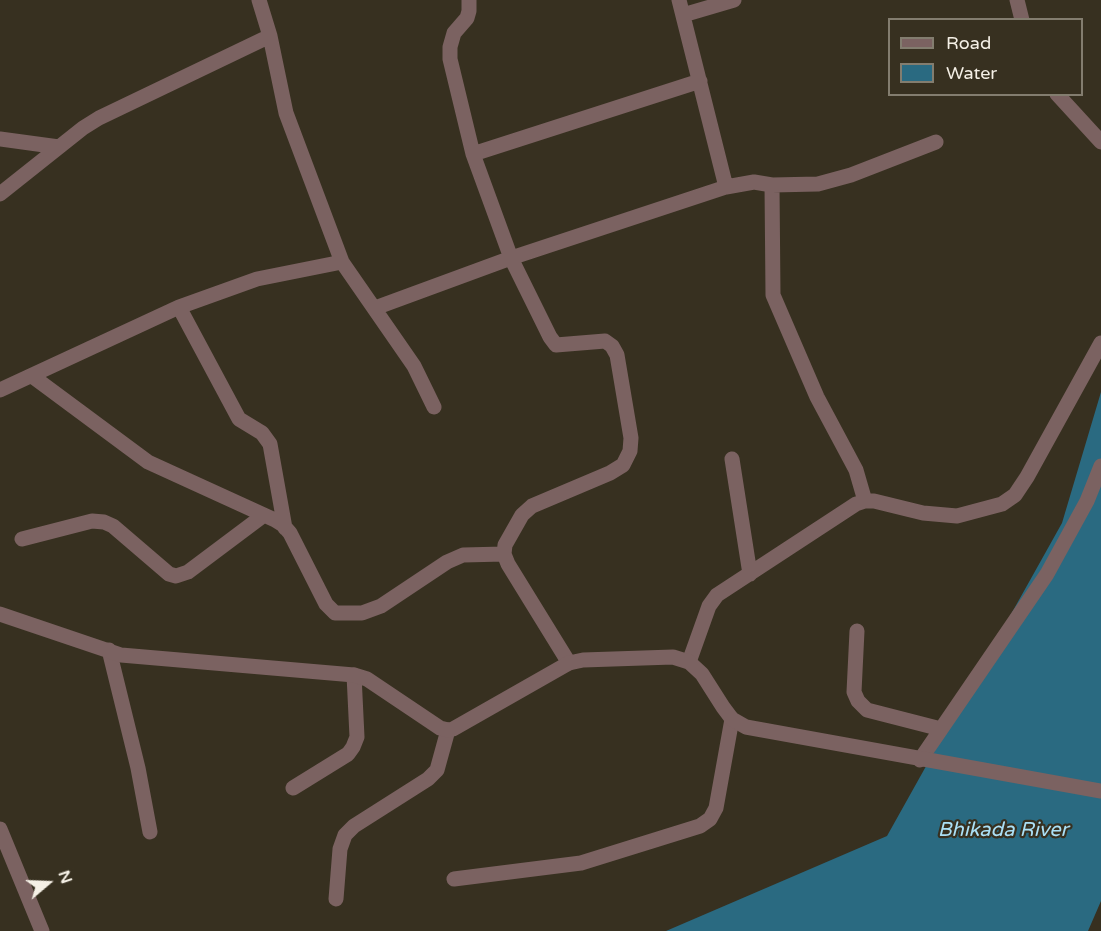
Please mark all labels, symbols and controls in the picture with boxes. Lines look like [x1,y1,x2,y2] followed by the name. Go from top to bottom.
[888,18,1083,96] legend
[946,32,991,54] text: Road
[946,62,997,84] text: Water
[938,819,1068,843] water label: Bhikada River
[18,853,78,913] north arrow
[53,868,77,886] text: N

